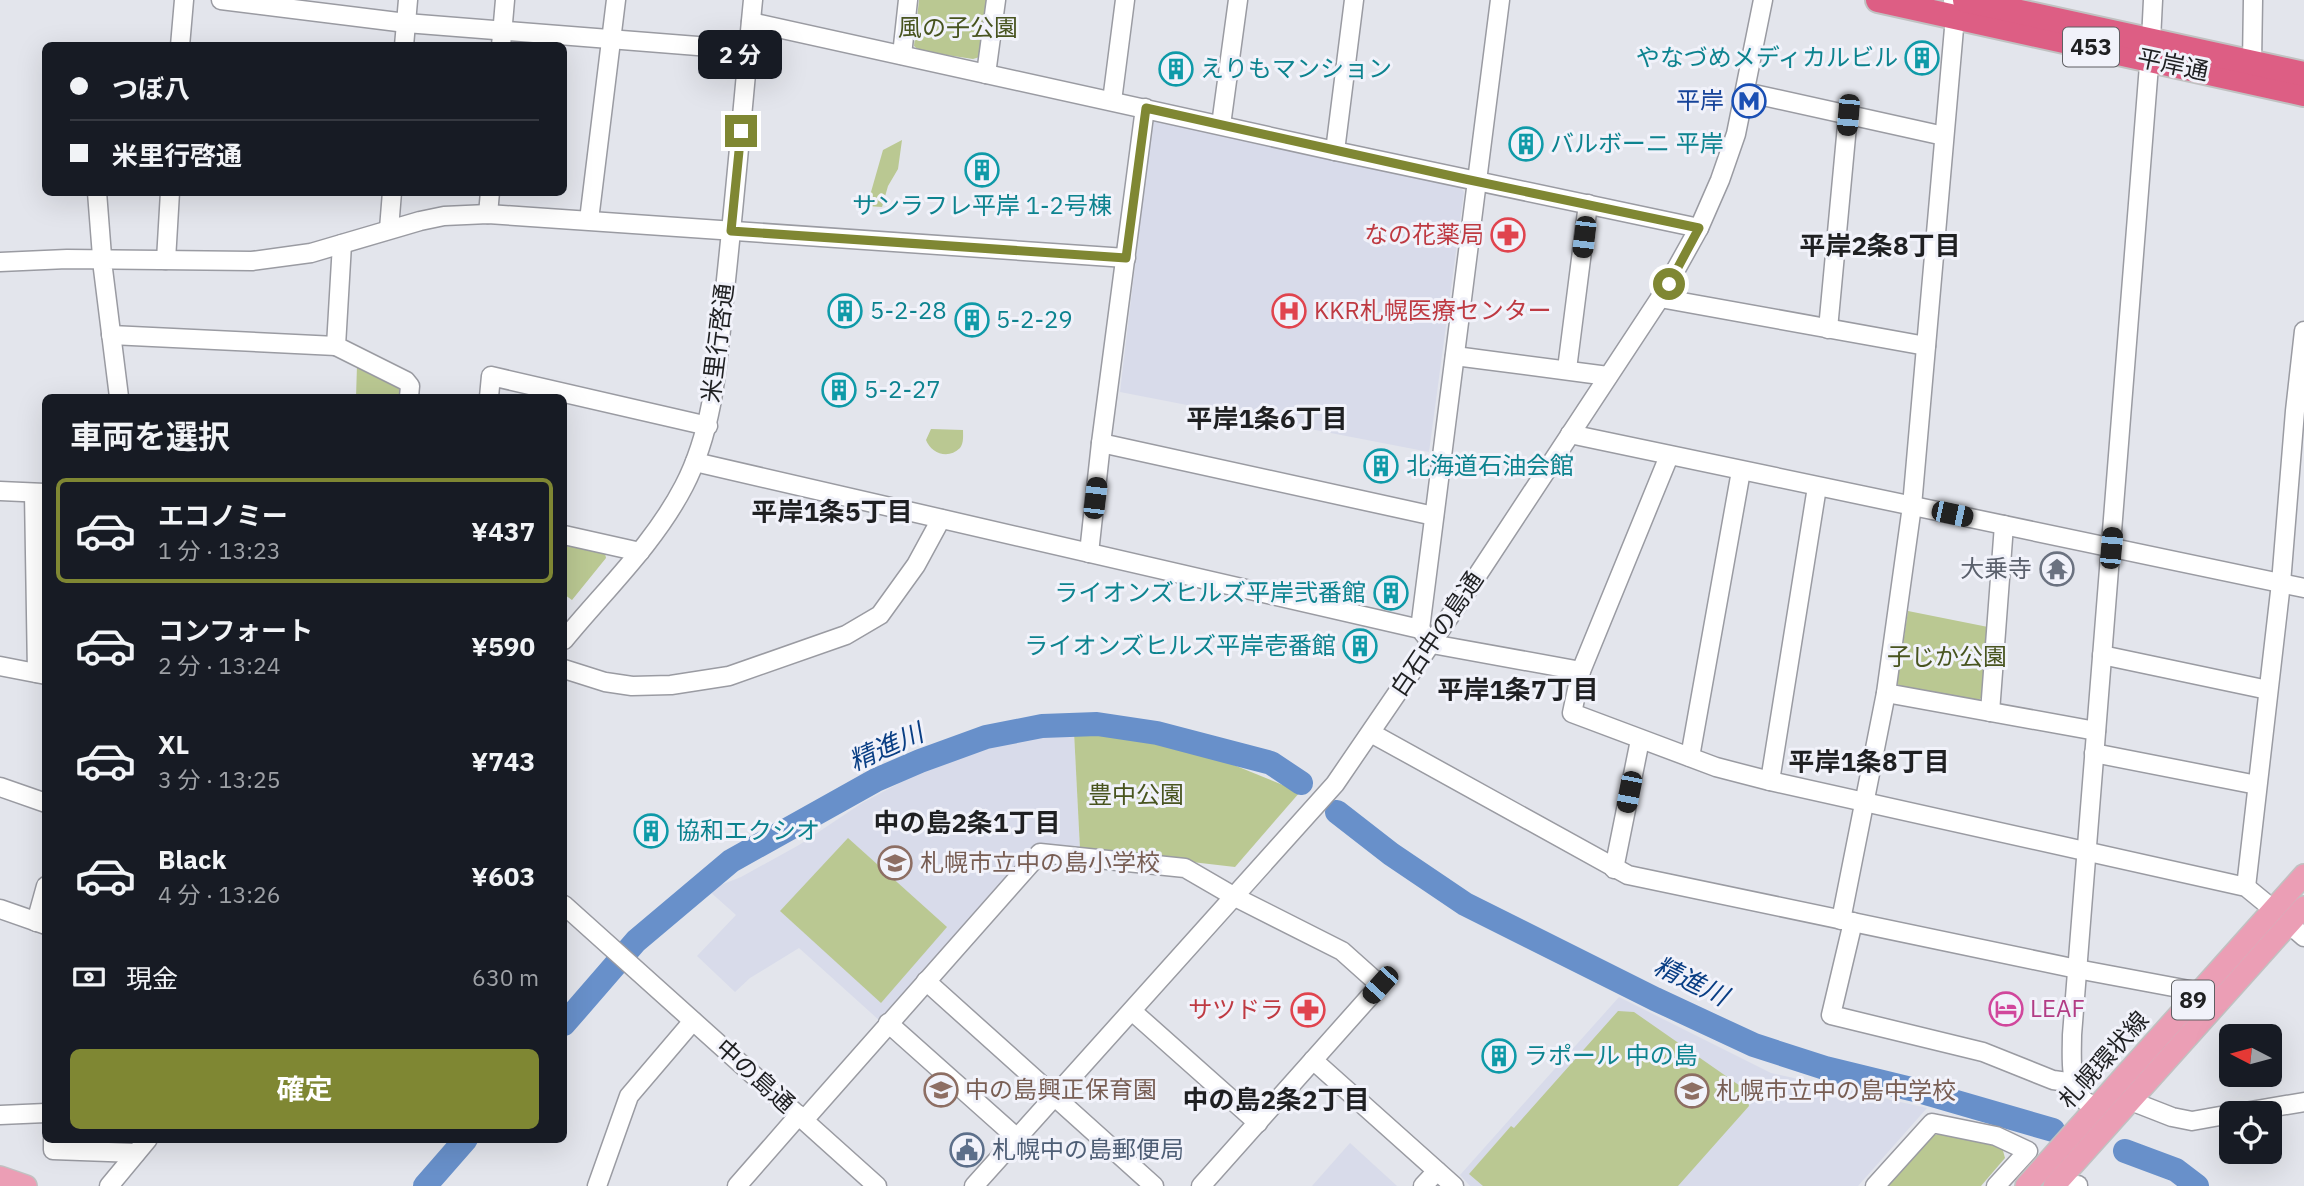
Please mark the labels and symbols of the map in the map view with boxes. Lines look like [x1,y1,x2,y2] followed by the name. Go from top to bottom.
[898,11,1018,43] park label: 風の子公園
[2063,28,2119,66] road number: 453
[699,30,783,78] callout: 2 分
[1903,39,1941,77] building icon: やなづめメディカルビル
[1636,41,1898,73] place label: やなづめメディカルビル
[2135,41,2212,87] street label: 平岸通
[1157,50,1195,88] building icon: えりもマンション
[1200,52,1392,84] place label: えりもマンション
[1730,82,1768,120] metro station icon: 平岸
[1676,84,1724,116] place label: 平岸
[1836,93,1861,137] car
[725,115,757,147] route end
[1507,125,1545,163] building icon: バルボーニ 平岸
[1550,127,1724,159] place label: バルボーニ 平岸
[963,151,1001,189] building icon: サンラフレ平岸 1-2号棟
[852,189,1112,221] place label: サンラフレ平岸 1-2号棟
[1572,215,1597,259] car
[1489,216,1527,254] pharmacy icon: なの花薬局
[1364,218,1484,250] place label: なの花薬局
[1799,228,1961,262] district label: 平岸2条8丁目
[1653,268,1685,300] route start
[694,281,740,404] street label: 米里行啓通
[826,292,864,330] building icon: 5-2-28
[1270,292,1308,330] hospital icon: KKR札幌医療センター
[870,294,947,326] place label: 5-2-28
[1314,294,1552,326] place label: KKR札幌医療センター
[953,301,991,339] building icon: 5-2-29
[996,303,1073,335] place label: 5-2-29
[820,371,858,409] building icon: 5-2-27
[864,373,941,405] place label: 5-2-27
[1186,401,1348,435] district label: 平岸1条6丁目
[1362,447,1400,485] building icon: 北海道石油会館
[1406,449,1574,481] place label: 北海道石油会館
[1083,476,1108,520] car
[751,494,913,528] district label: 平岸1条5丁目
[1930,499,1975,529] car
[2099,526,2124,570] car
[2038,550,2076,588] temple icon: 大乗寺
[1960,552,2032,584] place label: 大乗寺
[1383,565,1490,702] street label: 白石中の島通
[1372,574,1410,612] building icon: ライオンズヒルズ平岸弐番館
[1054,576,1366,608] place label: ライオンズヒルズ平岸弐番館
[1341,627,1379,665] building icon: ライオンズヒルズ平岸壱番館
[1024,629,1336,661] place label: ライオンズヒルズ平岸壱番館
[1887,640,2007,672] park label: 子じか公園
[1437,672,1599,706] district label: 平岸1条7丁目
[843,713,931,777] water label: 精進川
[1788,744,1950,778] district label: 平岸1条8丁目
[1615,769,1644,815] car
[1088,778,1184,810] park label: 豊中公園
[873,805,1061,839] district label: 中の島2条1丁目
[632,812,670,850] building icon: 協和エクシオ
[676,814,820,846] place label: 協和エクシオ
[876,844,914,882] school or university icon: 札幌市立中の島小学校
[920,846,1160,878] place label: 札幌市立中の島小学校
[1649,948,1737,1014] water label: 精進川
[1359,962,1402,1008] car
[2172,981,2214,1020] road number: 89
[1987,990,2025,1028] hotel icon: LEAF
[1289,991,1327,1029] pharmacy icon: サツドラ
[2030,992,2085,1024] place label: LEAF
[1188,993,1284,1025] place label: サツドラ
[2051,1004,2155,1115] street label: 札幌環状線
[2219,1024,2282,1087] north arrow
[709,1031,802,1119] street label: 中の島通
[1480,1037,1518,1075] building icon: ラポール 中の島
[1524,1039,1698,1071] place label: ラポール 中の島
[922,1071,960,1109] school or university icon: 中の島興正保育園
[1673,1072,1711,1110] school or university icon: 札幌市立中の島中学校
[965,1073,1157,1105] place label: 中の島興正保育園
[1716,1074,1956,1106] place label: 札幌市立中の島中学校
[1182,1082,1370,1116] district label: 中の島2条2丁目
[948,1131,986,1169] public building icon: 札幌中の島郵便局
[992,1133,1184,1165] place label: 札幌中の島郵便局

